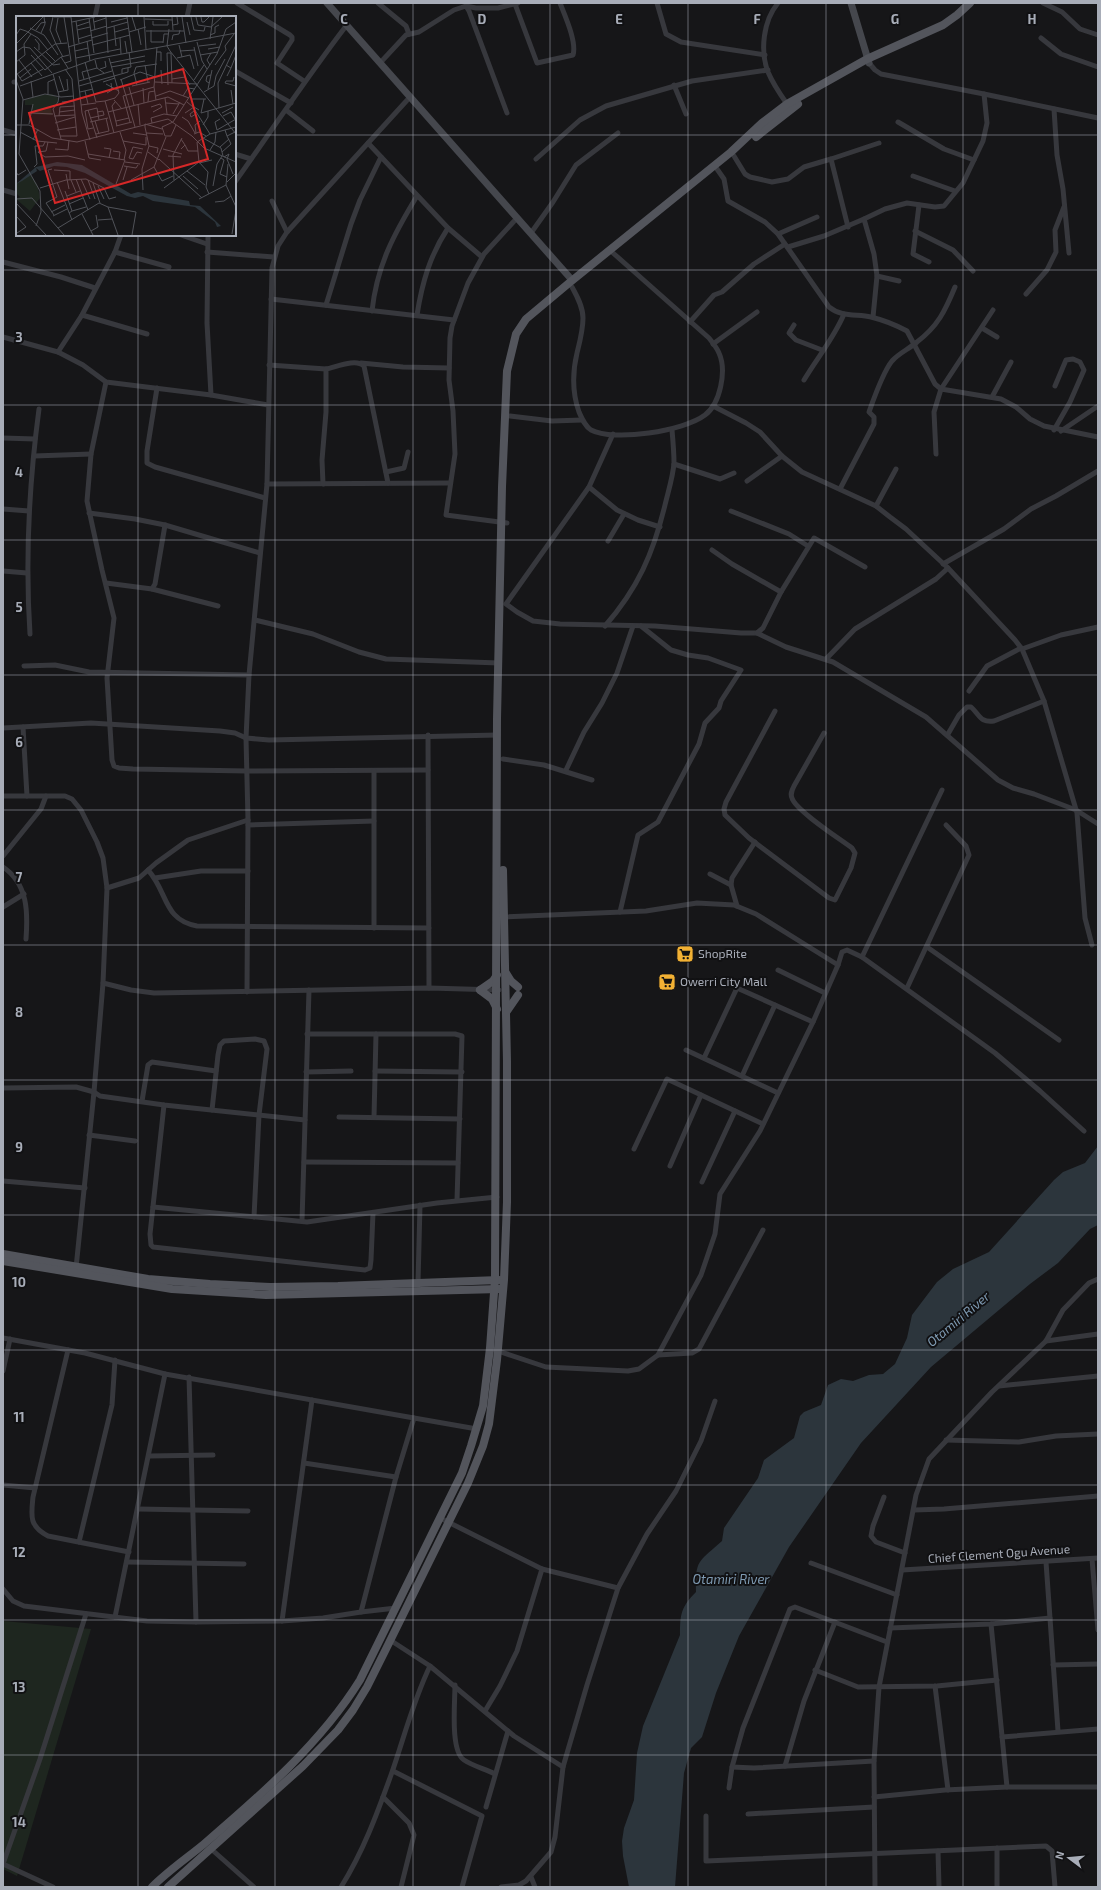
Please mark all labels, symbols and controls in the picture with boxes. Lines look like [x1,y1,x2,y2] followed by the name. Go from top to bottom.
[340,11,348,27] text: C
[478,11,487,27] text: D
[615,11,623,27] text: E
[753,11,761,27] text: F
[891,11,899,27] text: G
[1028,11,1037,27] text: H
[16,16,236,236] inset map
[15,329,23,345] text: 3
[15,464,23,480] text: 4
[15,599,23,615] text: 5
[15,734,23,750] text: 6
[16,869,23,885] text: 7
[675,944,695,964] supermarket icon: ShopRite
[698,946,747,960] place label: ShopRite
[657,972,677,992] supermarket icon: Owerri City Mall
[680,974,767,988] place label: Owerri City Mall
[15,1004,23,1020] text: 8
[15,1139,23,1155] text: 9
[12,1274,26,1290] text: 10
[923,1288,993,1350] water label: Otamiri River
[13,1409,25,1425] text: 11
[927,1541,1070,1565] street label: Chief Clement Ogu Avenue
[12,1544,26,1560] text: 12
[692,1571,770,1587] water label: Otamiri River
[13,1679,26,1695] text: 13
[12,1814,26,1830] text: 14
[1049,1838,1089,1878] north arrow
[1052,1849,1066,1861] text: N

